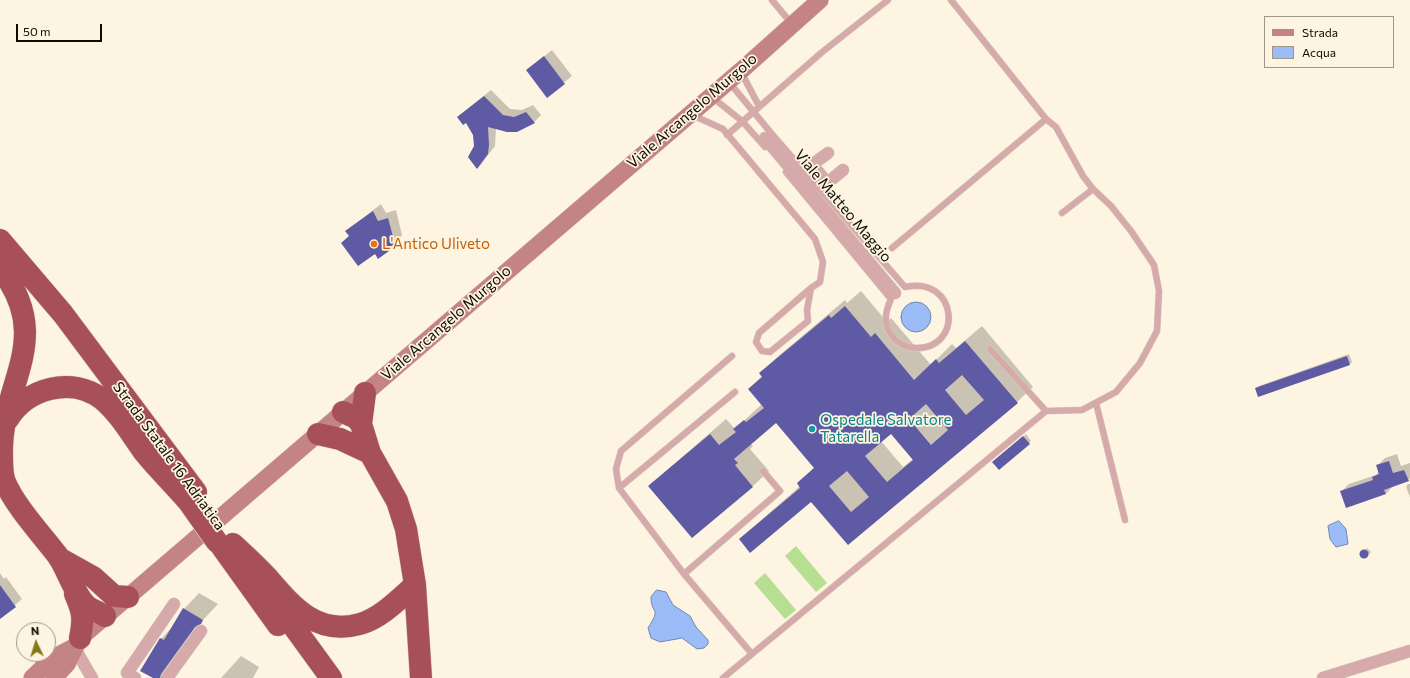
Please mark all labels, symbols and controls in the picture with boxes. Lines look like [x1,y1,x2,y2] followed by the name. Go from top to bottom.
[18,16,104,42] scale bar
[1264,16,1394,68] legend
[23,24,51,38] text: 50 m
[1302,25,1338,39] text: Strada
[1302,45,1336,59] text: Acqua
[623,50,761,172] street label: Viale Arcangelo Murgolo
[791,146,895,266] street label: Viale Matteo Maggio
[382,235,490,253] place label: L'Antico Uliveto
[369,239,379,249] marker: L'Antico Uliveto
[377,262,515,384] street label: Viale Arcangelo Murgolo
[109,378,229,534] street label: Strada Statale 16 Adriatica
[820,411,951,446] place label: Ospedale Salvatore Tatarella
[807,424,817,434] marker: Ospedale Salvatore Tatarella
[16,622,56,662] north arrow
[31,624,40,637] text: N

